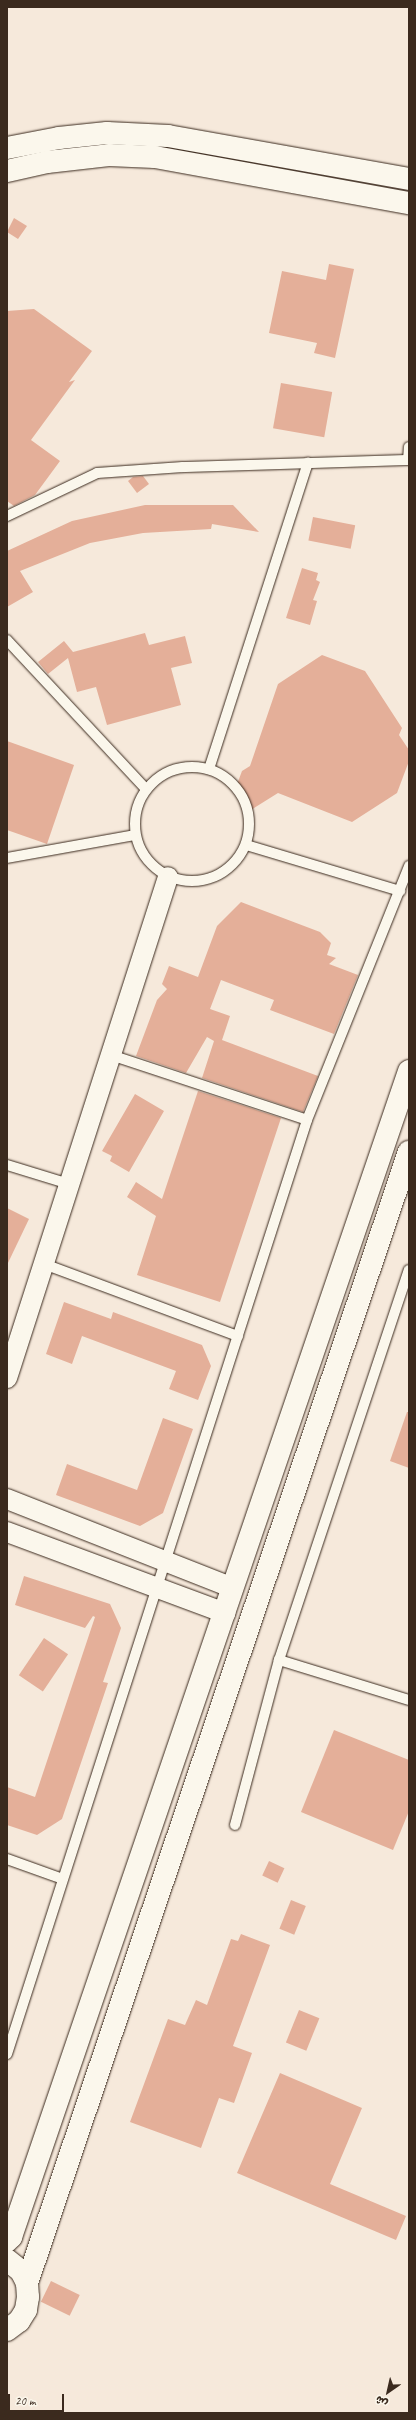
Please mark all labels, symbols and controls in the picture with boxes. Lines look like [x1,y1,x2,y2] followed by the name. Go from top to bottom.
[368,2372,408,2412] north arrow
[10,2386,66,2412] scale bar
[15,2393,35,2409] text: 20 m
[372,2393,390,2411] text: ش

